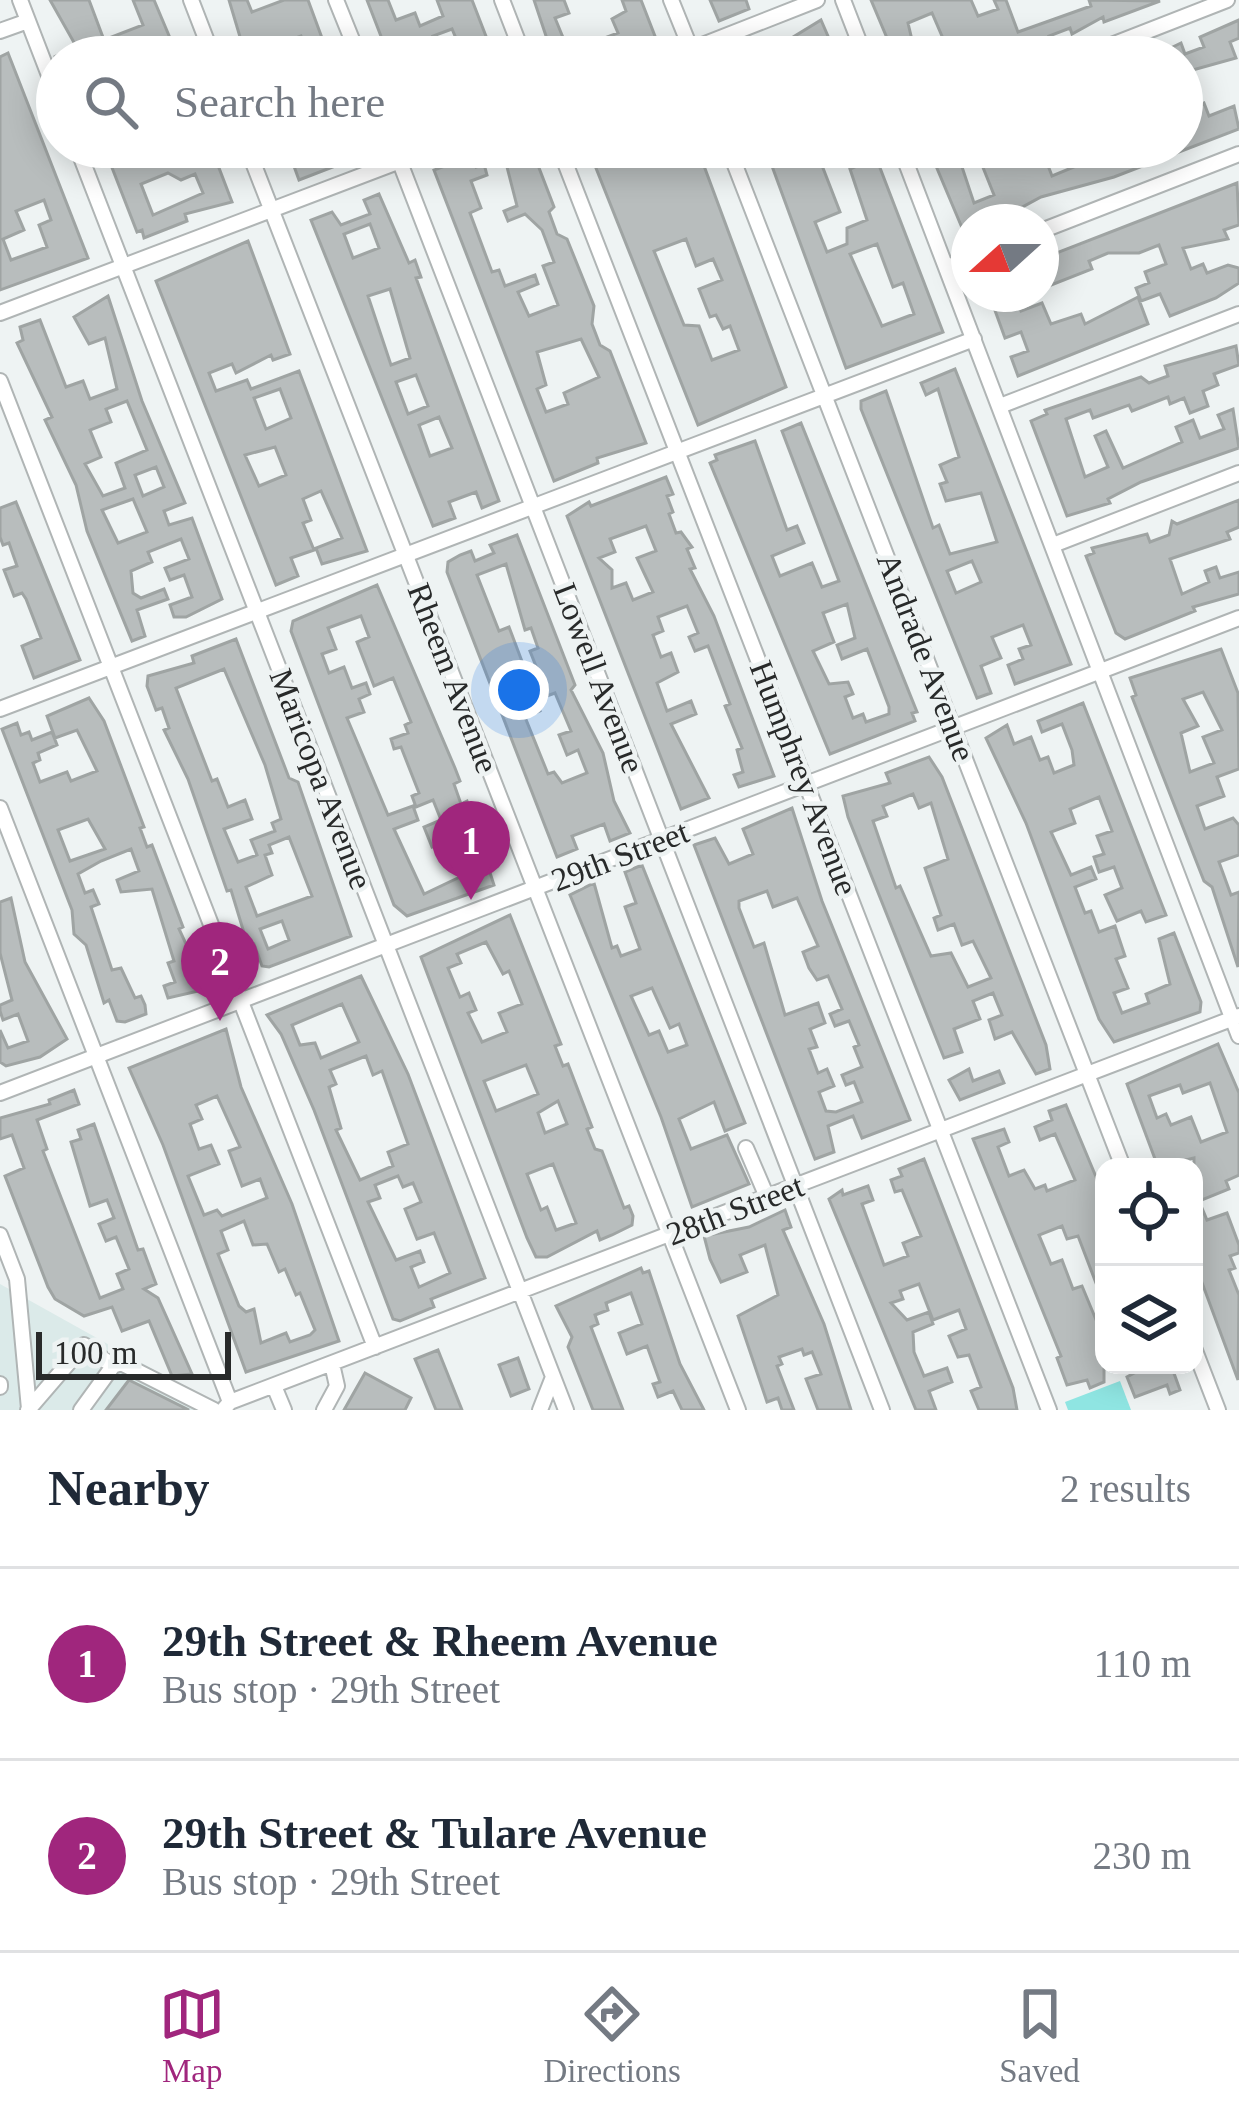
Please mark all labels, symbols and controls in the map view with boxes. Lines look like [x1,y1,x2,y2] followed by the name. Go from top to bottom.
[36,36,1203,168] search box
[78,69,144,135] icon: search
[174,77,385,127] text: Search here
[951,204,1059,312] north arrow
[870,548,982,766] street label: Andrade Avenue
[400,578,506,778] street label: Rheem Avenue
[546,578,652,778] street label: Lowell Avenue
[743,656,865,900] street label: Humphrey Avenue
[489,660,549,720] your location
[262,664,380,894] street label: Maricopa Avenue
[432,801,510,900] pin: 1
[546,813,694,899] street label: 29th Street
[181,922,259,1021] pin: 2
[1095,1158,1203,1374] map controls
[1095,1158,1203,1266] button: locate
[661,1167,809,1253] street label: 28th Street
[1095,1266,1203,1374] button: layers
[36,1326,231,1379] scale bar
[54,1335,137,1371] text: 100 m
[48,1460,209,1516] text: Nearby
[1060,1467,1191,1510] text: 2 results
[162,1616,718,1666] text: 29th Street & Rheem Avenue
[77,1642,97,1685] text: 1
[1094,1642,1191,1685] text: 110 m
[162,1668,500,1711] text: Bus stop · 29th Street
[162,1808,707,1858] text: 29th Street & Tulare Avenue
[77,1834,97,1877] text: 2
[1092,1834,1191,1877] text: 230 m
[162,1860,500,1903] text: Bus stop · 29th Street
[159,1981,225,2090] tab: Map
[543,1981,681,2090] tab: Directions
[999,1981,1080,2090] tab: Saved

